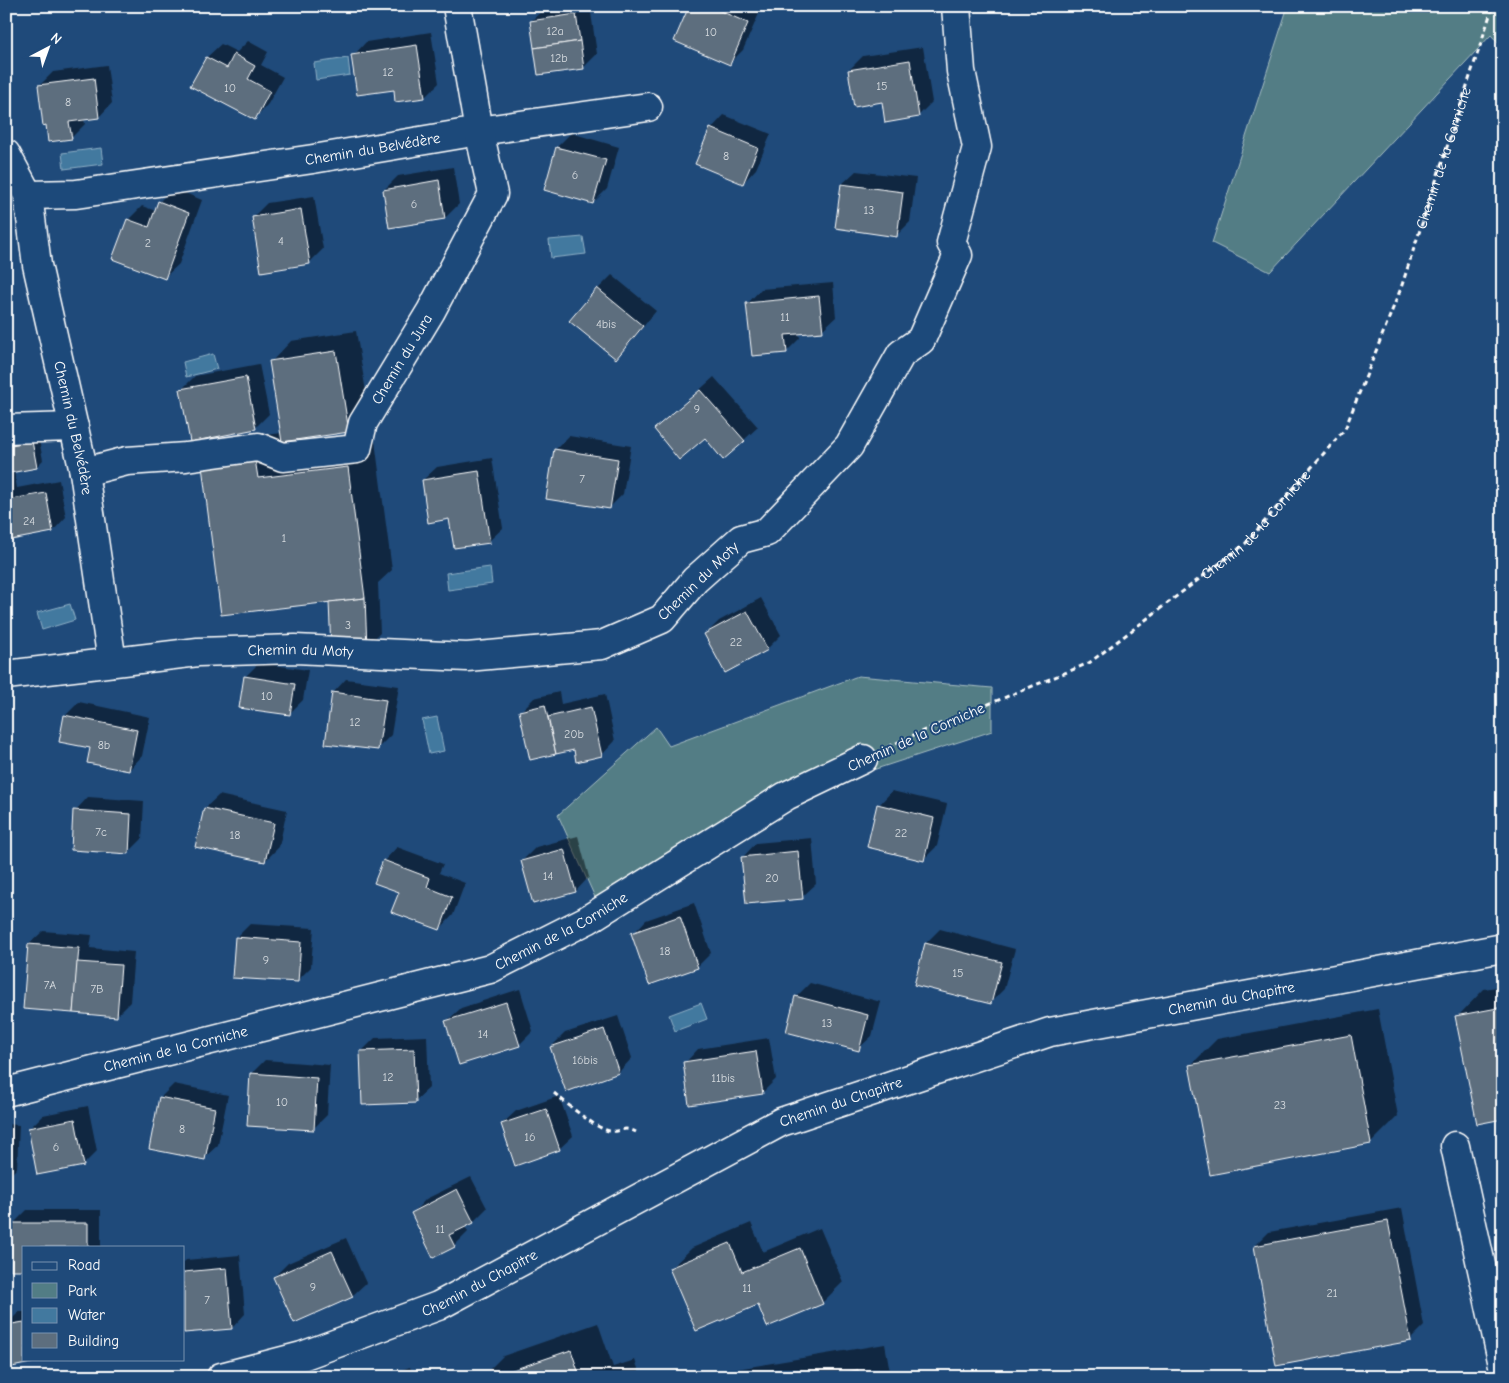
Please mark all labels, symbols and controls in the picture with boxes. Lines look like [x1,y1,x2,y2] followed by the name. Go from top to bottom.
[22,22,72,72] north arrow
[546,24,564,38] house number: 12a
[705,25,717,39] house number: 10
[47,29,65,48] text: N
[550,51,568,65] house number: 12b
[382,65,394,79] house number: 12
[876,79,888,93] house number: 15
[224,81,236,95] house number: 10
[1412,84,1475,231] street label: Chemin de la Corniche
[65,95,71,109] house number: 8
[304,129,442,169] street label: Chemin du Belvédère
[723,149,729,163] house number: 8
[572,168,578,182] house number: 6
[411,197,417,211] house number: 6
[864,203,874,217] house number: 13
[278,234,284,248] house number: 4
[145,236,151,250] house number: 2
[780,310,790,324] house number: 11
[368,311,436,408] street label: Chemin du Jura
[596,317,616,331] house number: 4bis
[50,359,96,497] street label: Chemin du Belvédère
[694,402,700,416] house number: 9
[1197,466,1314,583] street label: Chemin de la Corniche
[579,472,585,486] house number: 7
[23,514,35,528] house number: 24
[282,531,287,545] house number: 1
[654,538,743,624] street label: Chemin du Moty
[345,618,351,632] house number: 3
[730,635,742,649] house number: 22
[247,640,354,661] street label: Chemin du Moty
[261,689,273,703] house number: 10
[845,698,988,775] street label: Chemin de la Corniche
[349,715,361,729] house number: 12
[564,727,584,741] house number: 20b
[98,738,110,752] house number: 8b
[95,825,107,839] house number: 7c
[895,826,907,840] house number: 22
[230,828,240,842] house number: 18
[543,869,553,883] house number: 14
[765,871,779,885] house number: 20
[492,888,631,974] street label: Chemin de la Corniche
[660,944,670,958] house number: 18
[263,953,269,967] house number: 9
[952,966,964,980] house number: 15
[44,978,56,992] house number: 7A
[1167,978,1297,1019] street label: Chemin du Chapitre
[90,982,104,996] house number: 7B
[822,1016,832,1030] house number: 13
[102,1022,250,1076] street label: Chemin de la Corniche
[478,1027,488,1041] house number: 14
[572,1053,598,1067] house number: 16bis
[382,1070,394,1084] house number: 12
[711,1071,735,1085] house number: 11bis
[777,1073,905,1131] street label: Chemin du Chapitre
[276,1095,288,1109] house number: 10
[1274,1098,1286,1112] house number: 23
[179,1122,185,1136] house number: 8
[524,1130,536,1144] house number: 16
[53,1140,59,1154] house number: 6
[435,1222,445,1236] house number: 11
[419,1245,541,1320] street label: Chemin du Chapitre
[22,1246,185,1360] legend
[68,1256,100,1274] text: Road
[310,1280,316,1294] house number: 9
[742,1281,752,1295] house number: 11
[68,1282,97,1300] text: Park
[1326,1286,1338,1300] house number: 21
[204,1293,210,1307] house number: 7
[68,1306,105,1324] text: Water
[68,1332,119,1350] text: Building

